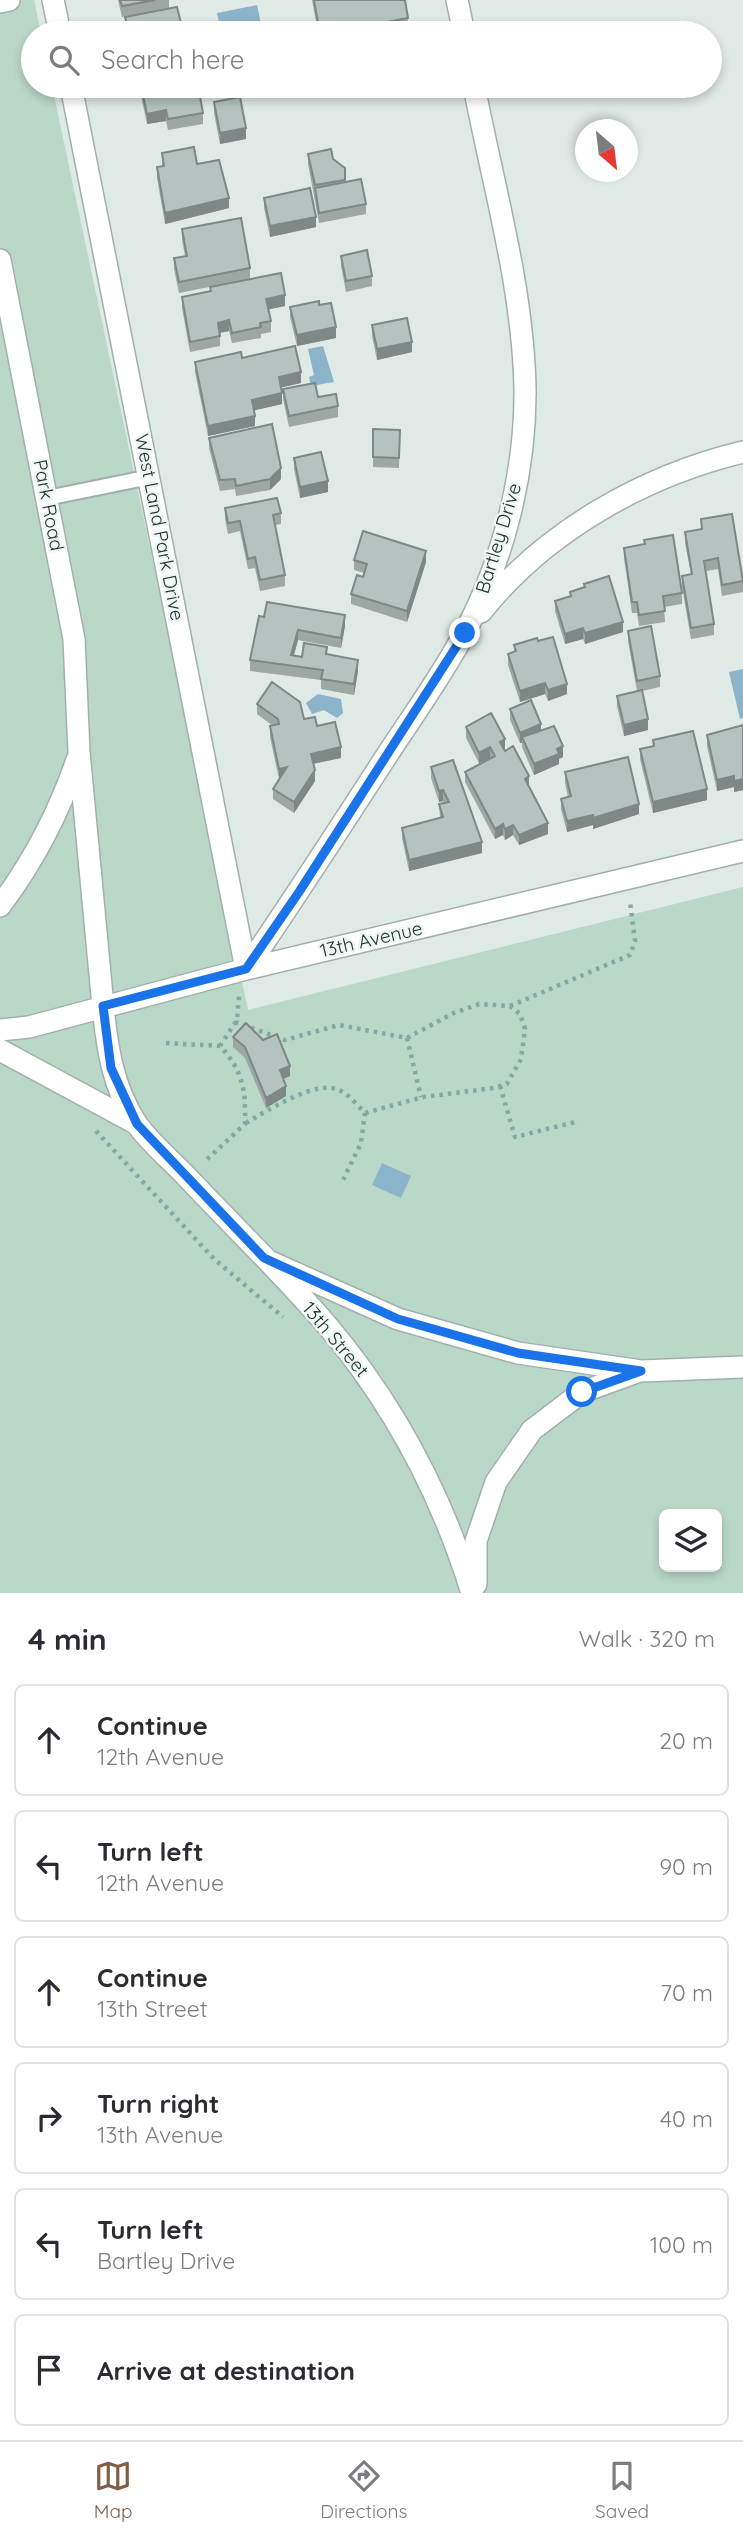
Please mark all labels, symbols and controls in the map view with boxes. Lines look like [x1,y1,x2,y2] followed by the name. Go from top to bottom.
[21,21,722,98] search box
[45,41,83,79] icon: search
[101,43,245,76] text: Search here
[575,119,638,182] north arrow
[130,432,190,622] street label: West Land Park Drive
[28,457,70,553] street label: Park Road
[470,480,526,596] street label: Bartley Drive
[449,617,480,648] route end
[317,916,425,962] street label: 13th Avenue
[297,1296,375,1382] street label: 13th Street
[566,1376,597,1407] route start
[659,1509,722,1572] map controls
[659,1509,722,1572] button: layers
[28,1620,107,1658] text: 4 min
[579,1624,715,1653] text: Walk · 320 m
[97,1709,208,1742] text: Continue
[30,1721,68,1759] icon: ahead
[659,1726,713,1755] text: 20 m
[97,1742,224,1771] text: 12th Avenue
[97,1835,204,1868] text: Turn left
[30,1847,68,1885] icon: left
[659,1852,713,1881] text: 90 m
[97,1868,224,1897] text: 12th Avenue
[97,1961,208,1994] text: Continue
[30,1973,68,2011] icon: ahead
[660,1978,713,2007] text: 70 m
[97,1994,208,2023] text: 13th Street
[97,2087,219,2120] text: Turn right
[30,2099,68,2137] icon: right
[660,2104,713,2133] text: 40 m
[97,2120,223,2149] text: 13th Avenue
[97,2213,204,2246] text: Turn left
[30,2225,68,2263] icon: left
[650,2230,713,2259] text: 100 m
[97,2246,235,2275] text: Bartley Drive
[30,2351,68,2389] icon: arrive
[97,2354,355,2387] text: Arrive at destination
[94,2457,133,2523] tab: Map
[320,2457,407,2523] tab: Directions
[595,2457,649,2523] tab: Saved

